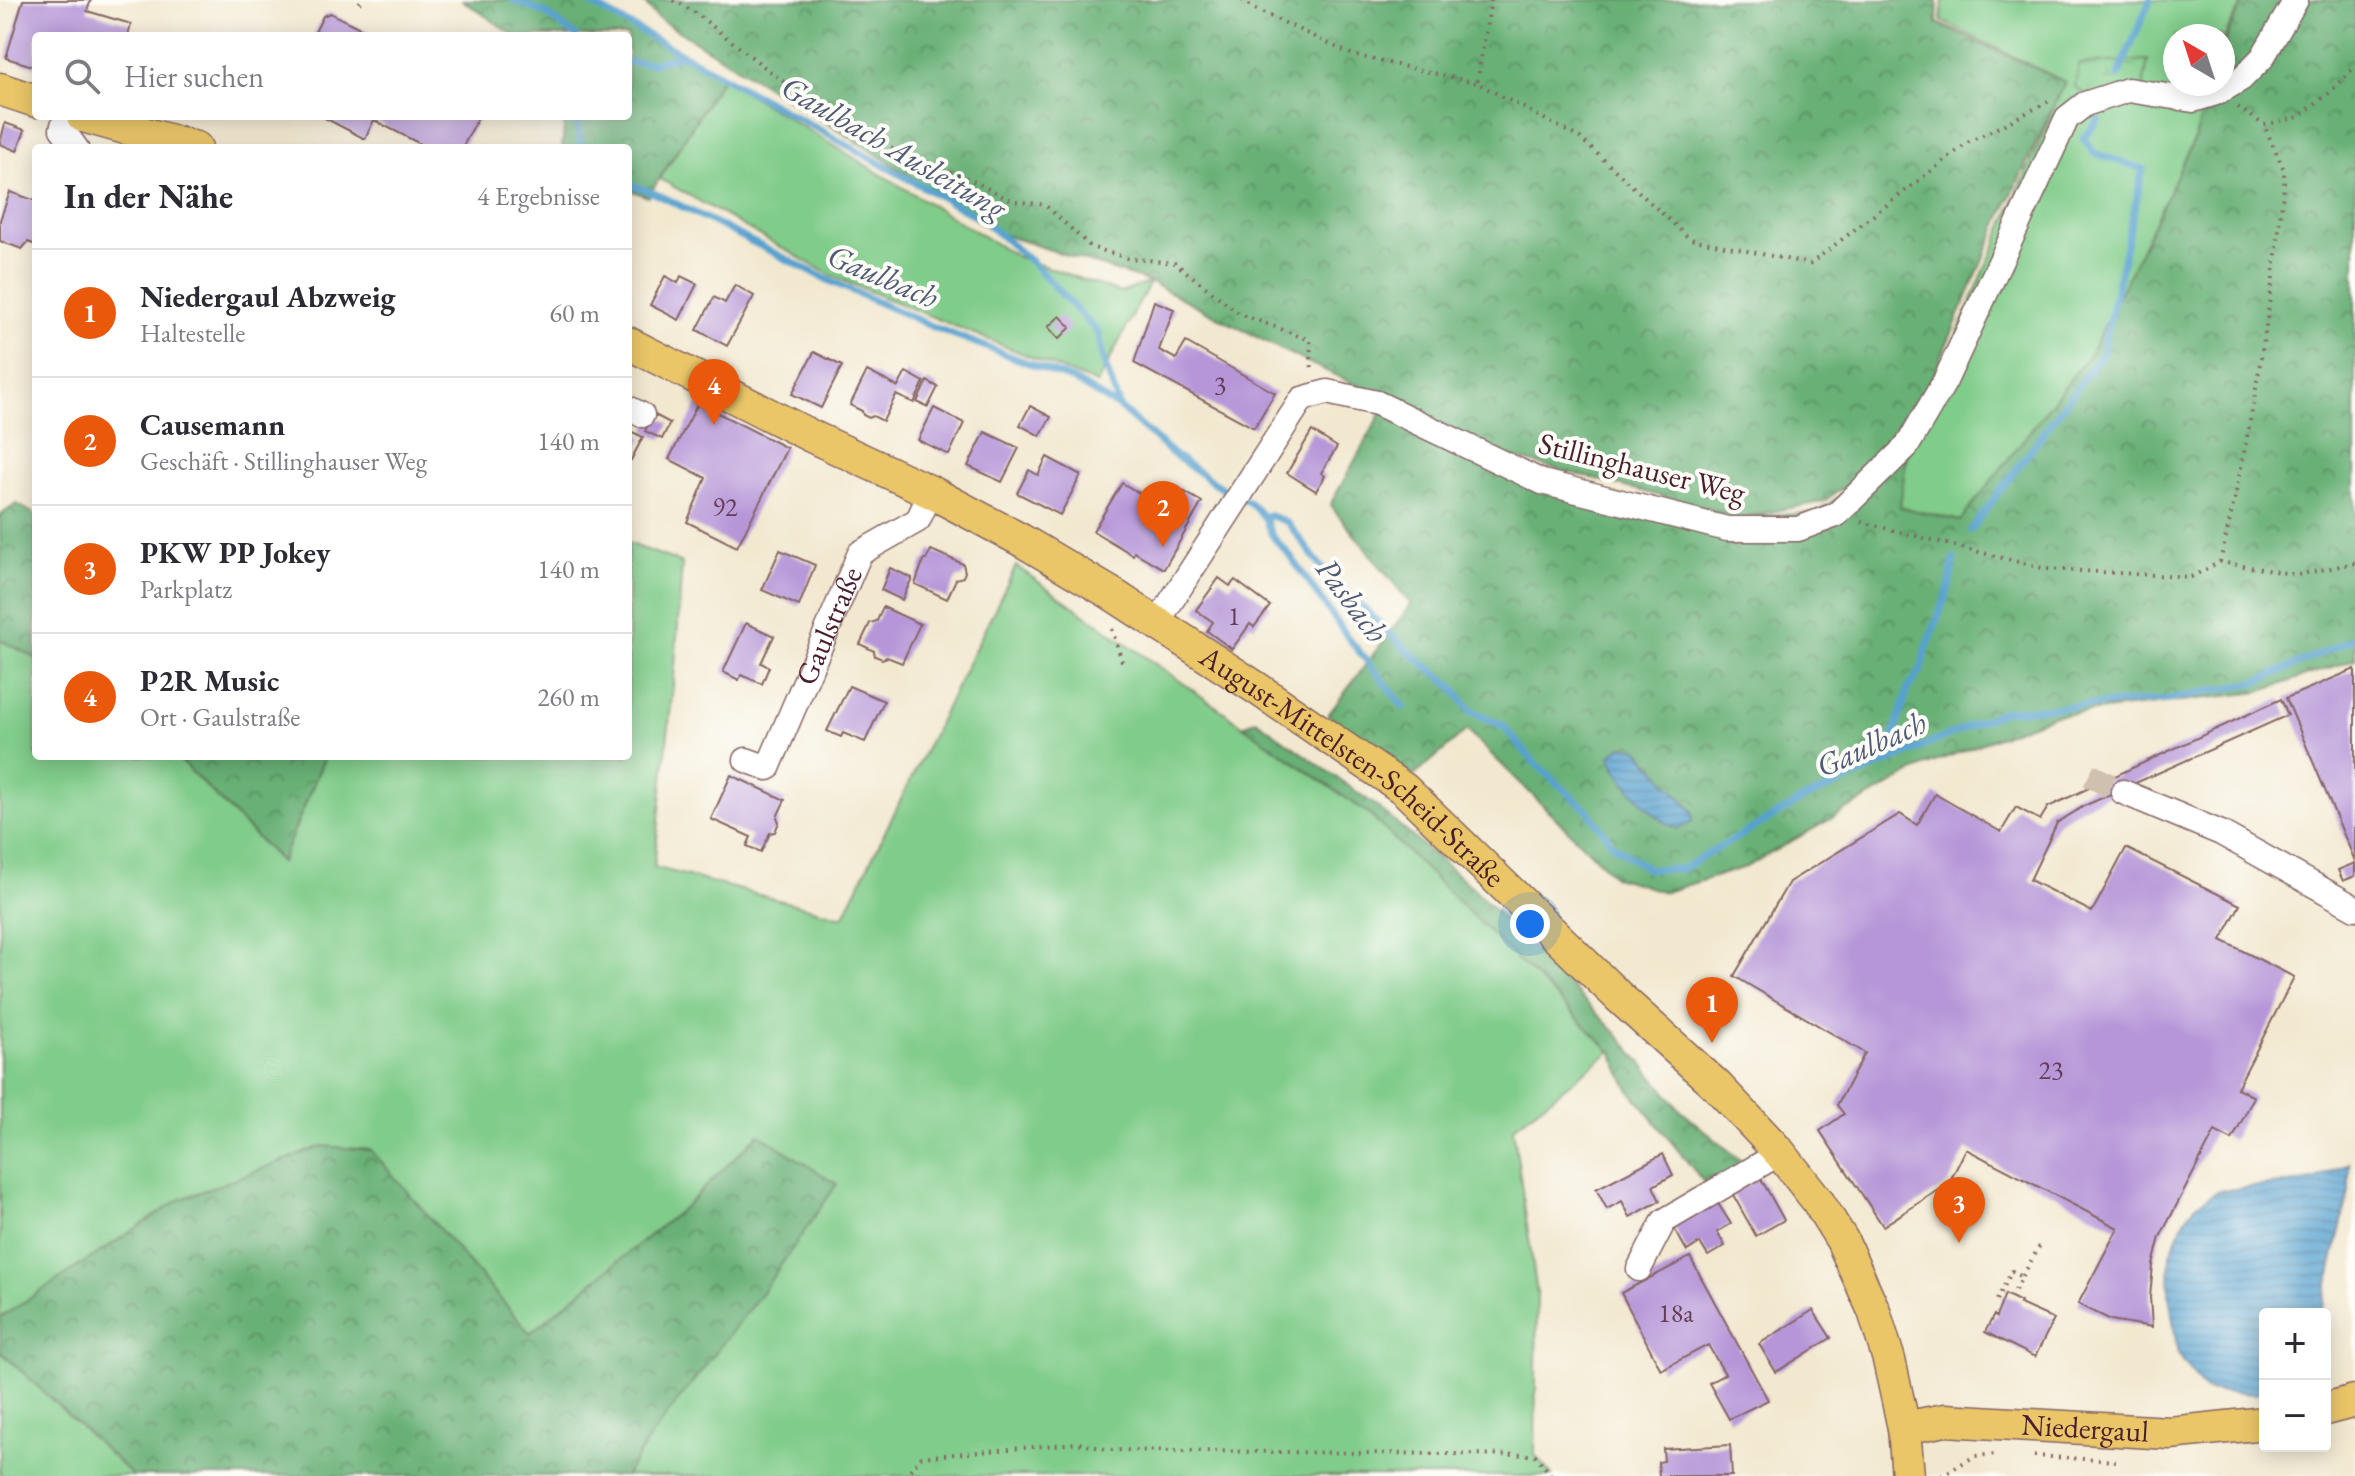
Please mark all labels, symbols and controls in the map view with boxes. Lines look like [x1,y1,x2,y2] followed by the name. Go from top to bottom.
[2163,24,2235,96] north arrow
[32,32,632,120] search box
[60,54,104,98] icon: search
[124,57,264,96] text: Hier suchen
[774,65,1016,229] water label: Gaulbach Ausleitung
[64,174,233,218] text: In der Nähe
[477,179,600,213] text: 4 Ergebnisse
[821,234,945,318] water label: Gaulbach
[140,277,396,316] text: Niedergaul Abzweig
[83,296,97,330] text: 1
[550,296,600,330] text: 60 m
[140,316,245,350] text: Haltestelle
[688,359,740,425] pin: 4
[1214,368,1226,402] house number: 3
[140,405,285,444] text: Causemann
[1535,423,1750,512] street label: Stillinghauser Weg
[83,424,97,458] text: 2
[537,424,600,458] text: 140 m
[140,444,427,478] text: Geschäft · Stillinghauser Weg
[1137,481,1189,547] pin: 2
[713,490,738,524] house number: 92
[140,533,330,572] text: PKW PP Jokey
[1306,549,1398,651] water label: Pasbach
[83,552,97,586] text: 3
[537,552,600,586] text: 140 m
[786,561,871,691] street label: Gaulstraße
[140,572,232,606] text: Parkplatz
[1228,599,1240,633] house number: 1
[1192,636,1514,895] street label: August-Mittelsten-Scheid-Straße
[140,661,279,700] text: P2R Music
[83,680,97,714] text: 4
[537,680,600,714] text: 260 m
[140,700,300,734] text: Ort · Gaulstraße
[1809,701,1933,787] water label: Gaulbach
[1510,904,1550,944] your location
[1686,977,1738,1043] pin: 1
[2039,1053,2063,1087] house number: 23
[1933,1177,1985,1243] pin: 3
[1658,1296,1694,1330] house number: 18a
[2259,1308,2331,1452] map controls
[2259,1308,2331,1380] button: +
[2259,1380,2331,1452] button: −
[2020,1404,2150,1451] street label: Niedergaul

